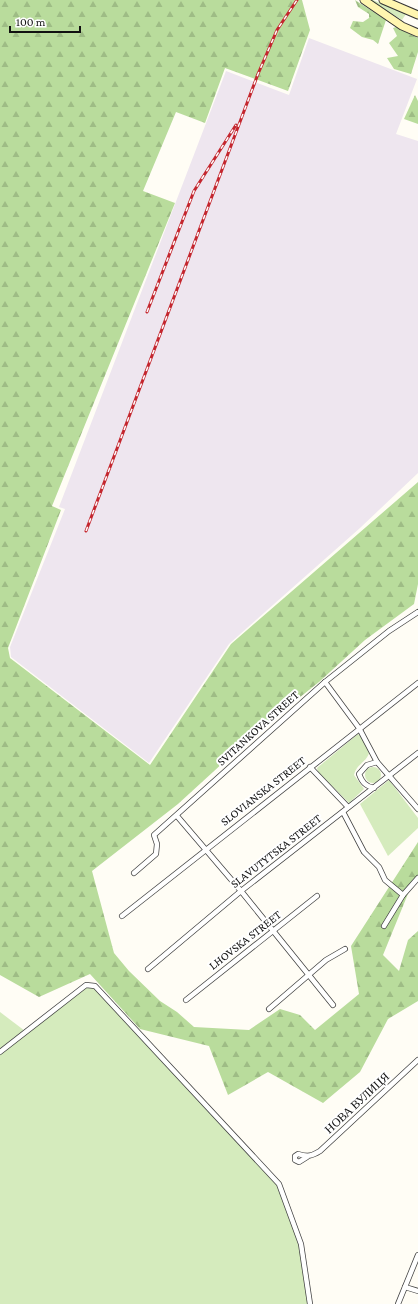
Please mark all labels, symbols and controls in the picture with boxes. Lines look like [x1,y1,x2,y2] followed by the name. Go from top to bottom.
[10,8,80,34] scale bar
[16,15,46,29] text: 100 m
[214,687,302,768] street label: SVITANKOVA STREET
[218,753,309,829] street label: SLOVIANSKA STREET
[228,811,325,891] street label: SLAVUTYTSKA STREET
[206,907,284,973] street label: LHOVSKA STREET
[322,1070,392,1136] street label: НОВА ВУЛИЦЯ

